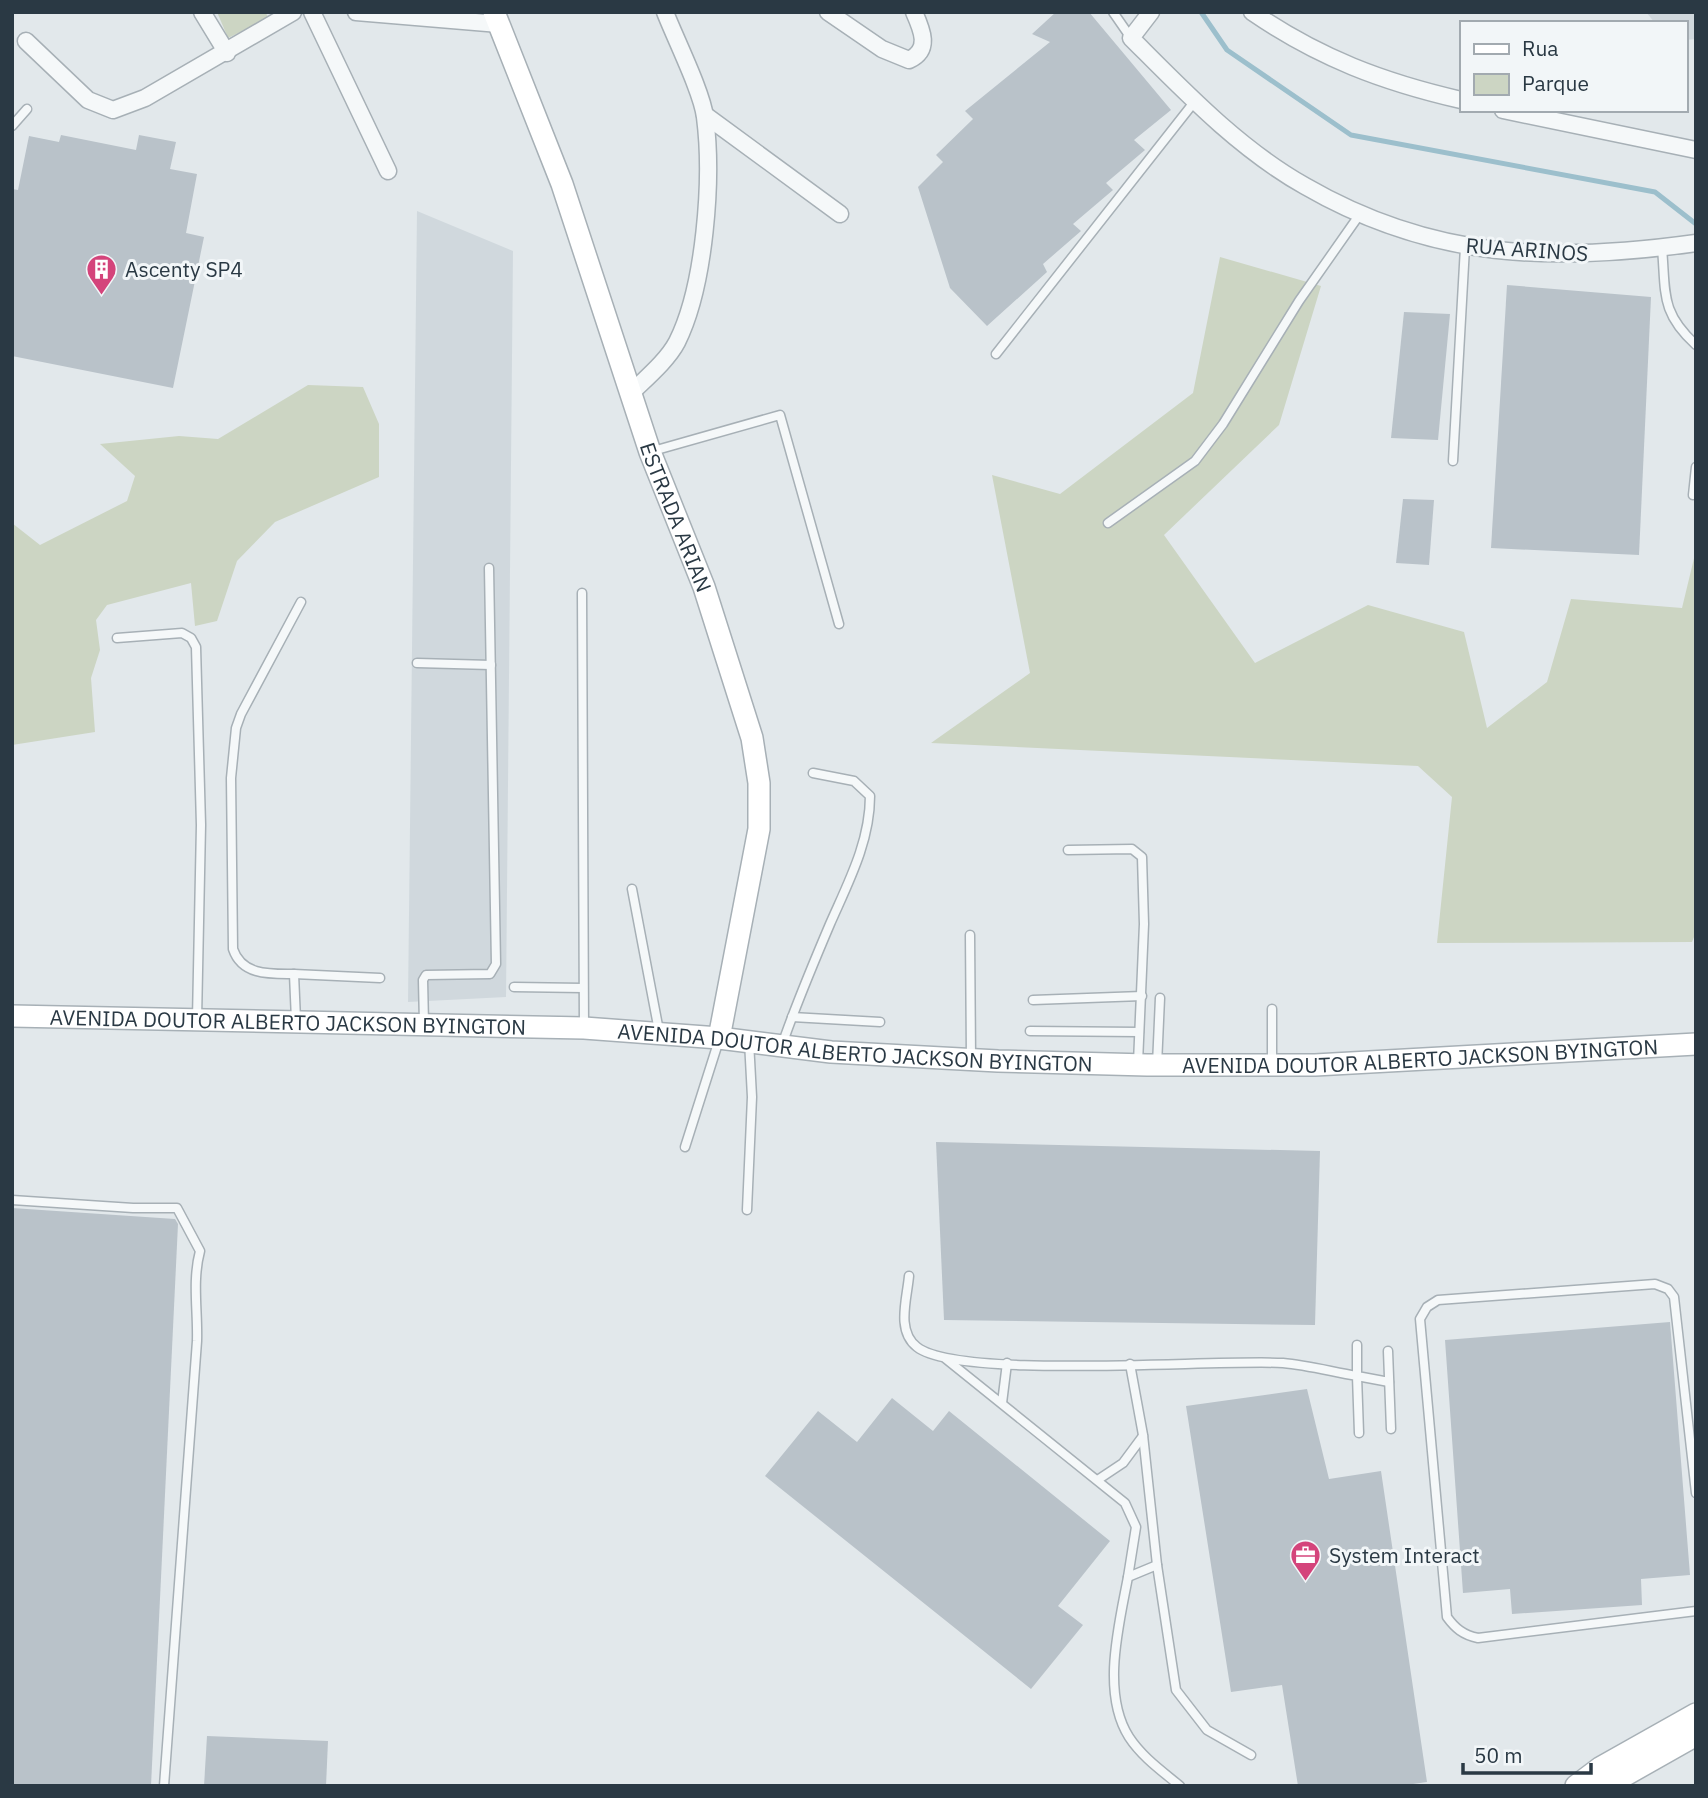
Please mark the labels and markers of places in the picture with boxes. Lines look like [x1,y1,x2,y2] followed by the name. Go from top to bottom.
[85,252,119,296] building icon: Ascenty SP4
[125,255,243,283] place label: Ascenty SP4
[1289,1538,1323,1582] office icon: System Interact
[1329,1541,1480,1569] place label: System Interact

